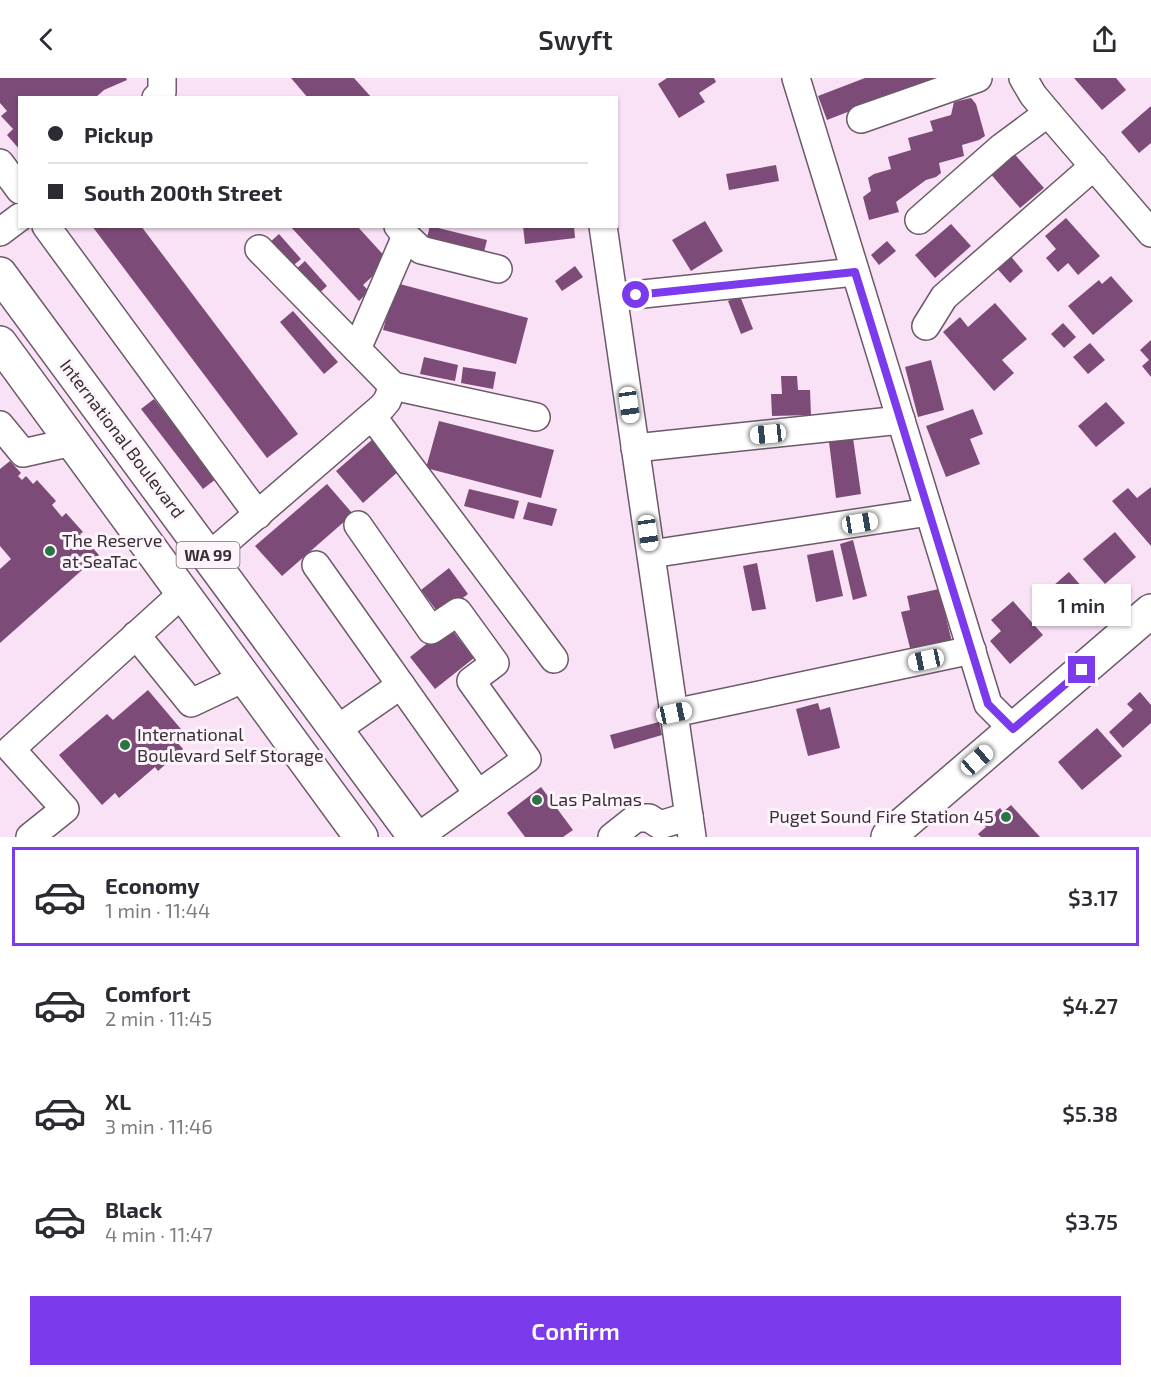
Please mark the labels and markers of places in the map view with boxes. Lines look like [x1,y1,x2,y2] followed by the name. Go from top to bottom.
[62,529,162,572] place label: The Reserve at SeaTac
[43,544,57,558] marker: The Reserve at SeaTac
[137,723,324,766] place label: International Boulevard Self Storage
[118,738,132,752] marker: International Boulevard Self Storage
[549,788,642,810] place label: Las Palmas
[530,793,544,807] marker: Las Palmas
[769,805,994,827] place label: Puget Sound Fire Station 45
[999,810,1013,824] marker: Puget Sound Fire Station 45

